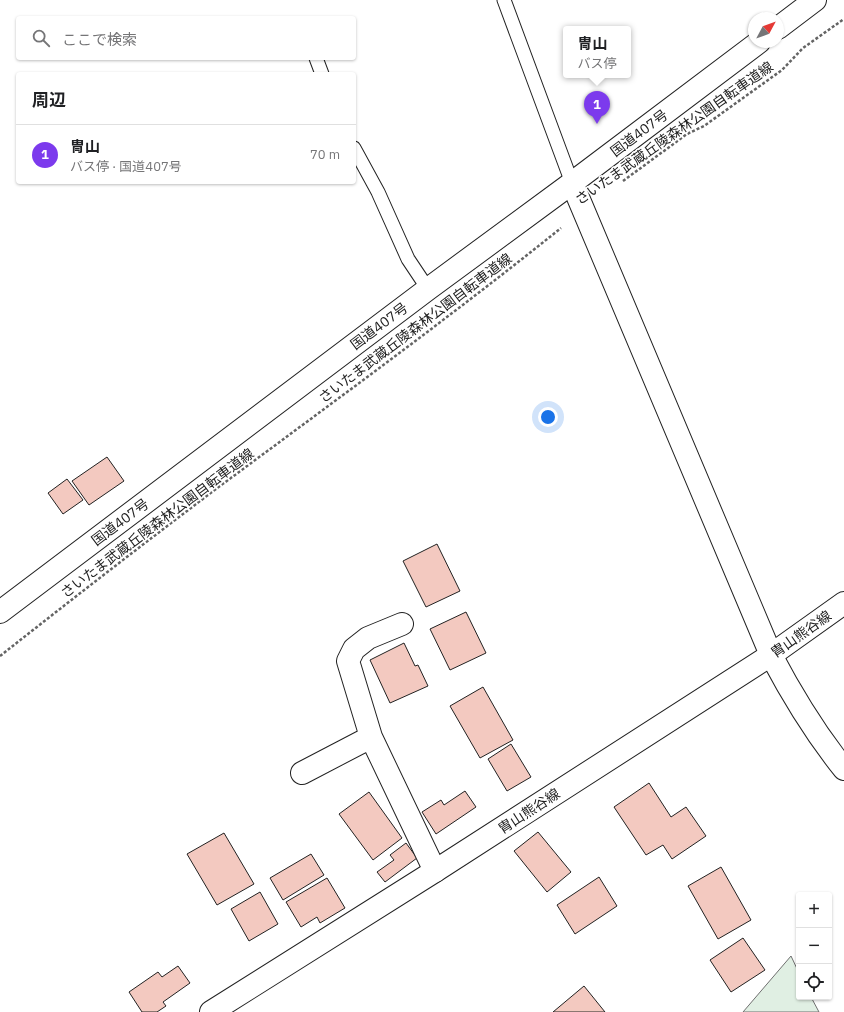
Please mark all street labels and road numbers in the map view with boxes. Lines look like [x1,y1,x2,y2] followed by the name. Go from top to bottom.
[572,57,776,209] street label: さいたま武蔵丘陵森林公園自転車道線
[607,106,671,160] street label: 国道407号
[315,249,515,407] street label: さいたま武蔵丘陵森林公園自転車道線
[347,299,411,353] street label: 国道407号
[57,444,257,602] street label: さいたま武蔵丘陵森林公園自転車道線
[88,495,152,549] street label: 国道407号
[767,607,835,661] street label: 胄山熊谷線
[495,784,563,838] street label: 胄山熊谷線

